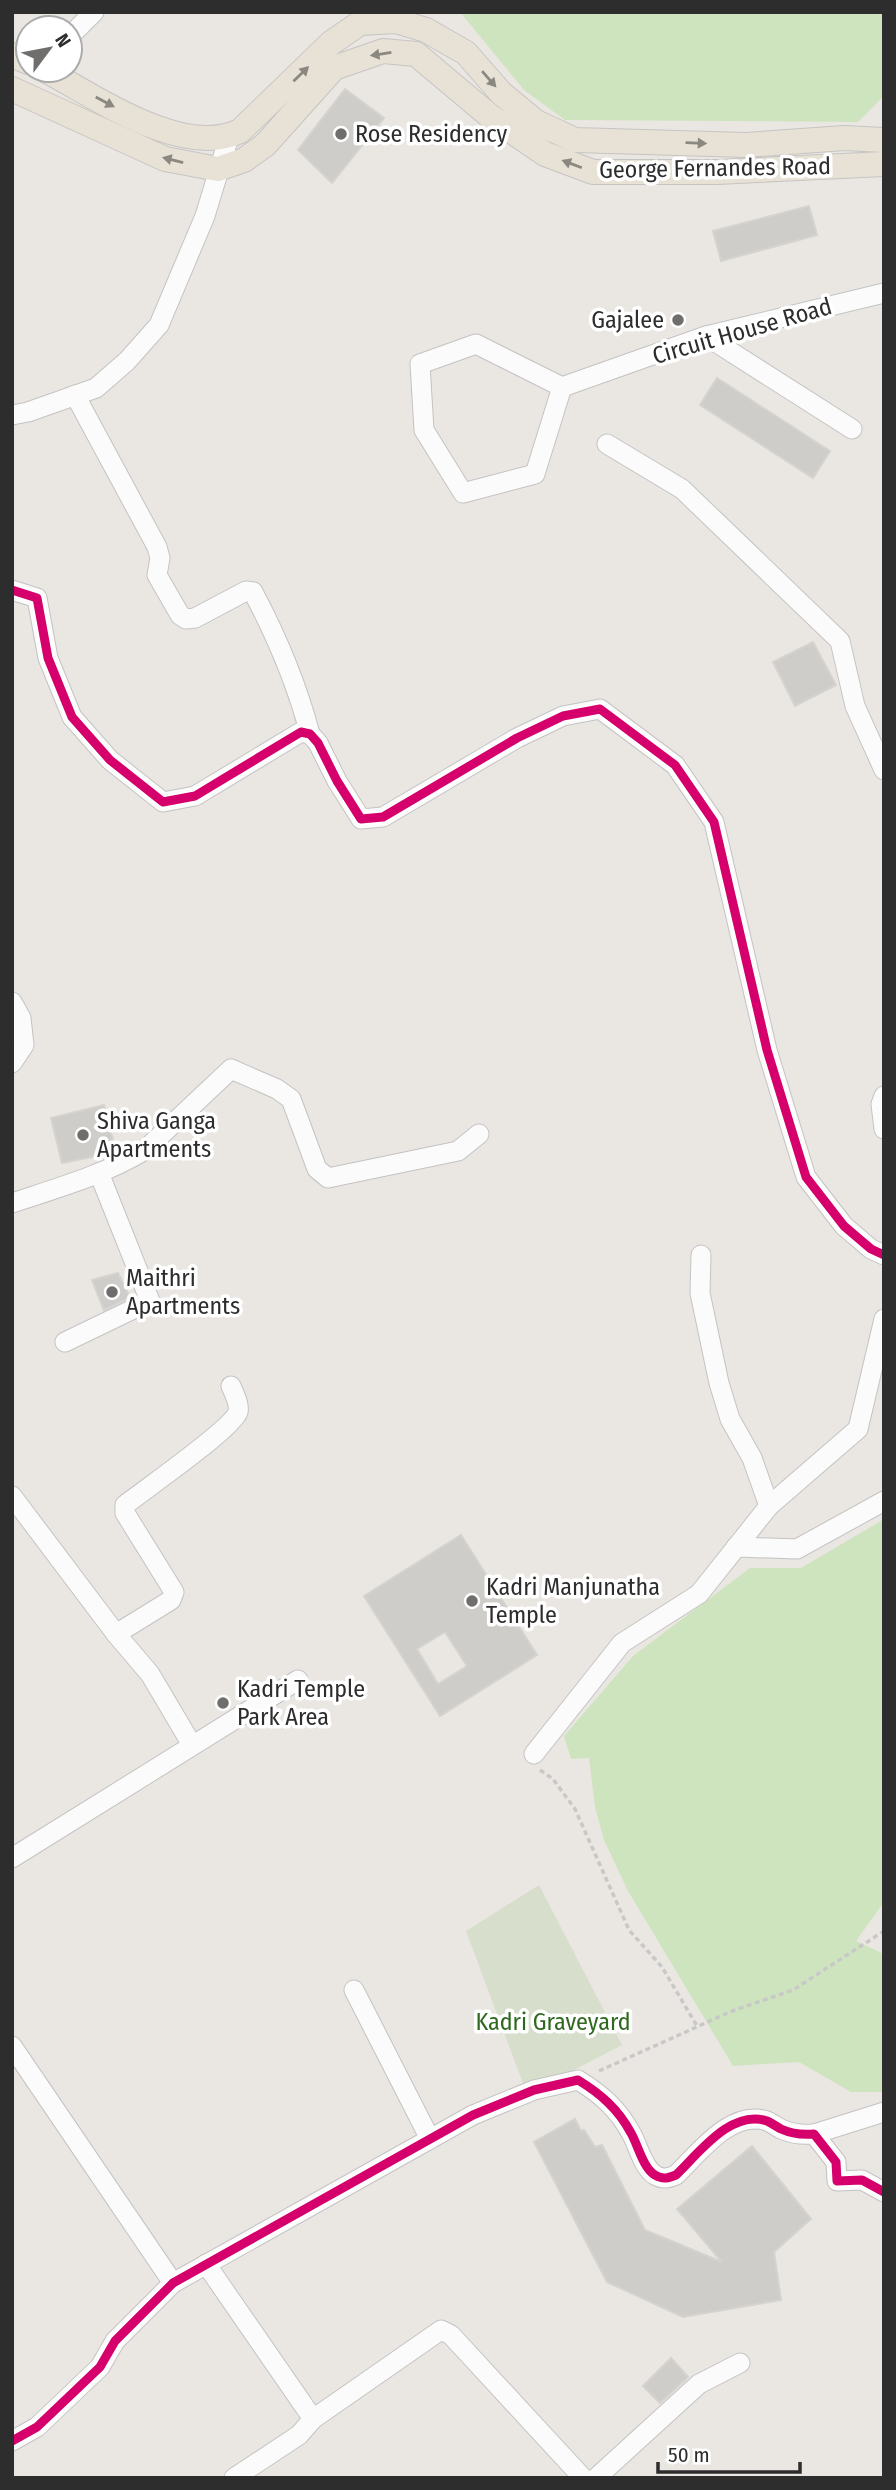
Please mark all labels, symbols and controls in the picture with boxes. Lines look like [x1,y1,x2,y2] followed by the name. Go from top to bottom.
[14,14,84,84] north arrow
[50,29,76,51] text: N
[370,49,392,60] one-way arrow
[292,65,309,82] one-way arrow
[481,71,496,88] one-way arrow
[96,96,115,108] one-way arrow
[355,120,508,148] place label: Rose Residency
[333,126,349,142] marker: Rose Residency
[686,138,708,149] one-way arrow
[599,152,831,184] street label: George Fernandes Road
[162,154,184,165] one-way arrow
[562,159,583,170] one-way arrow
[649,292,835,370] street label: Circuit House Road
[591,306,664,334] place label: Gajalee
[670,312,686,328] marker: Gajalee
[97,1107,216,1163] place label: Shiva Ganga Apartments
[75,1127,91,1143] marker: Shiva Ganga Apartments
[126,1264,240,1320] place label: Maithri Apartments
[104,1284,120,1300] marker: Maithri Apartments
[486,1573,660,1629] place label: Kadri Manjunatha Temple
[464,1593,480,1609] marker: Kadri Manjunatha Temple
[237,1675,365,1731] place label: Kadri Temple Park Area
[215,1695,231,1711] marker: Kadri Temple Park Area
[475,2008,631,2036] park label: Kadri Graveyard
[658,2430,800,2474] scale bar
[668,2442,710,2468] text: 50 m

